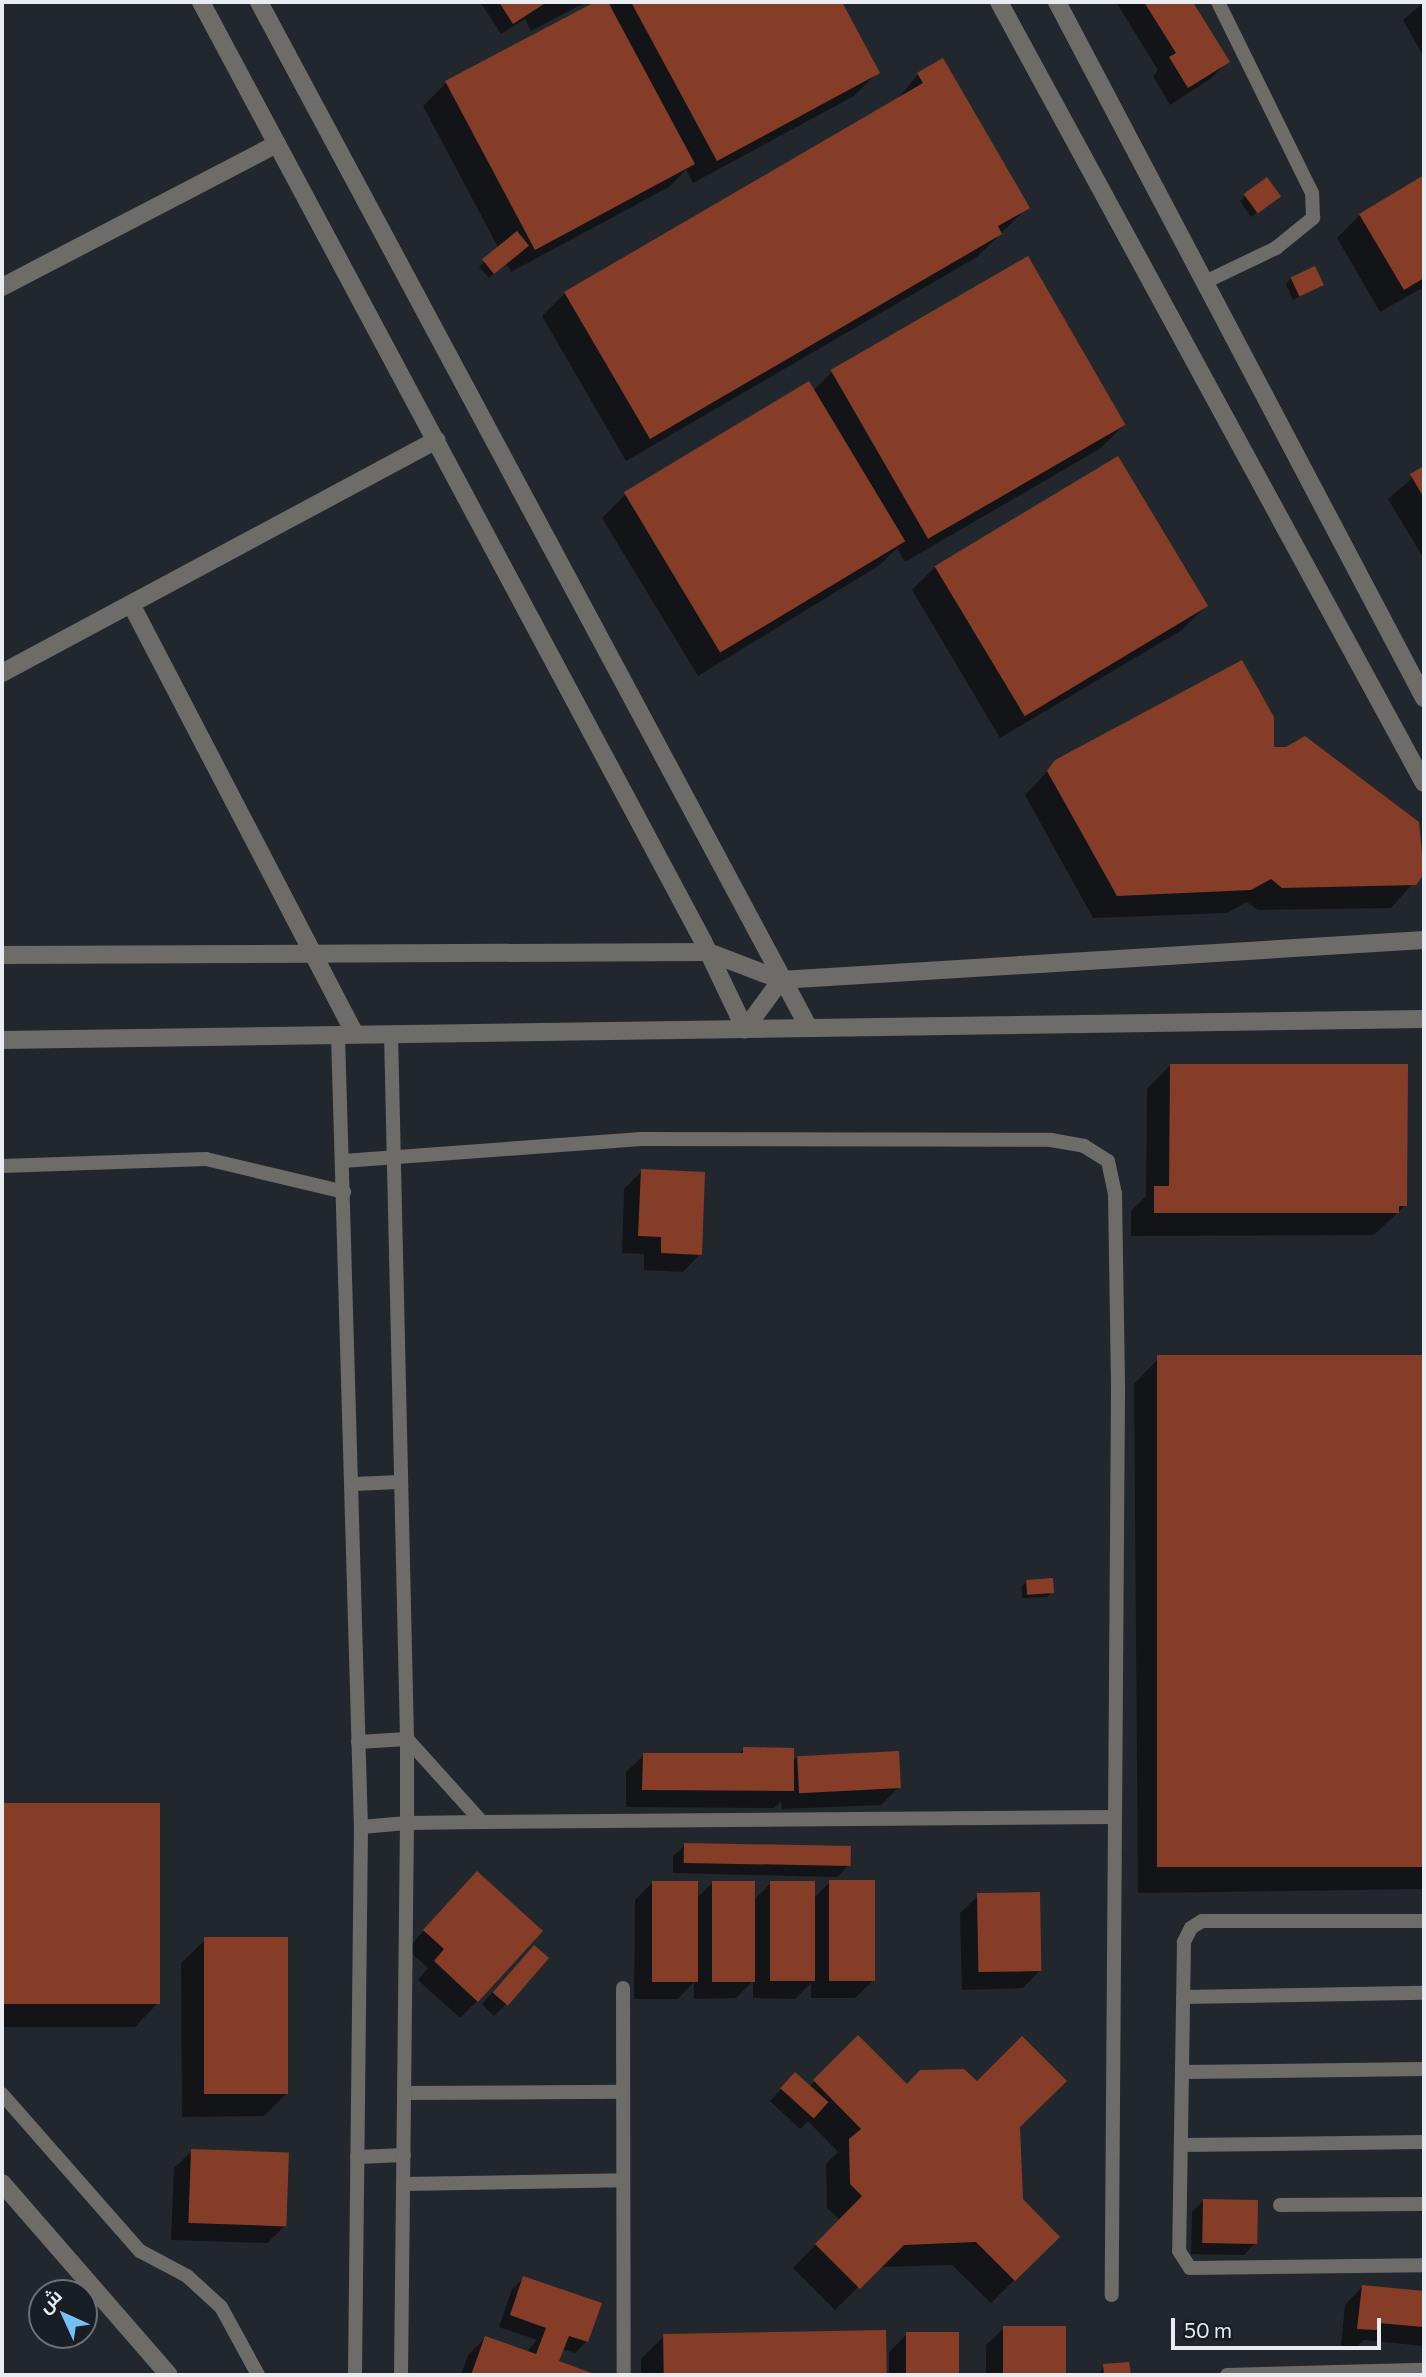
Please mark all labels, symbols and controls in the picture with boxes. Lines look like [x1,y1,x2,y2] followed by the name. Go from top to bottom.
[28,2279,98,2349] north arrow
[32,2283,66,2317] text: ش
[1174,2304,1384,2348] scale bar
[1184,2317,1232,2342] text: 50 m

